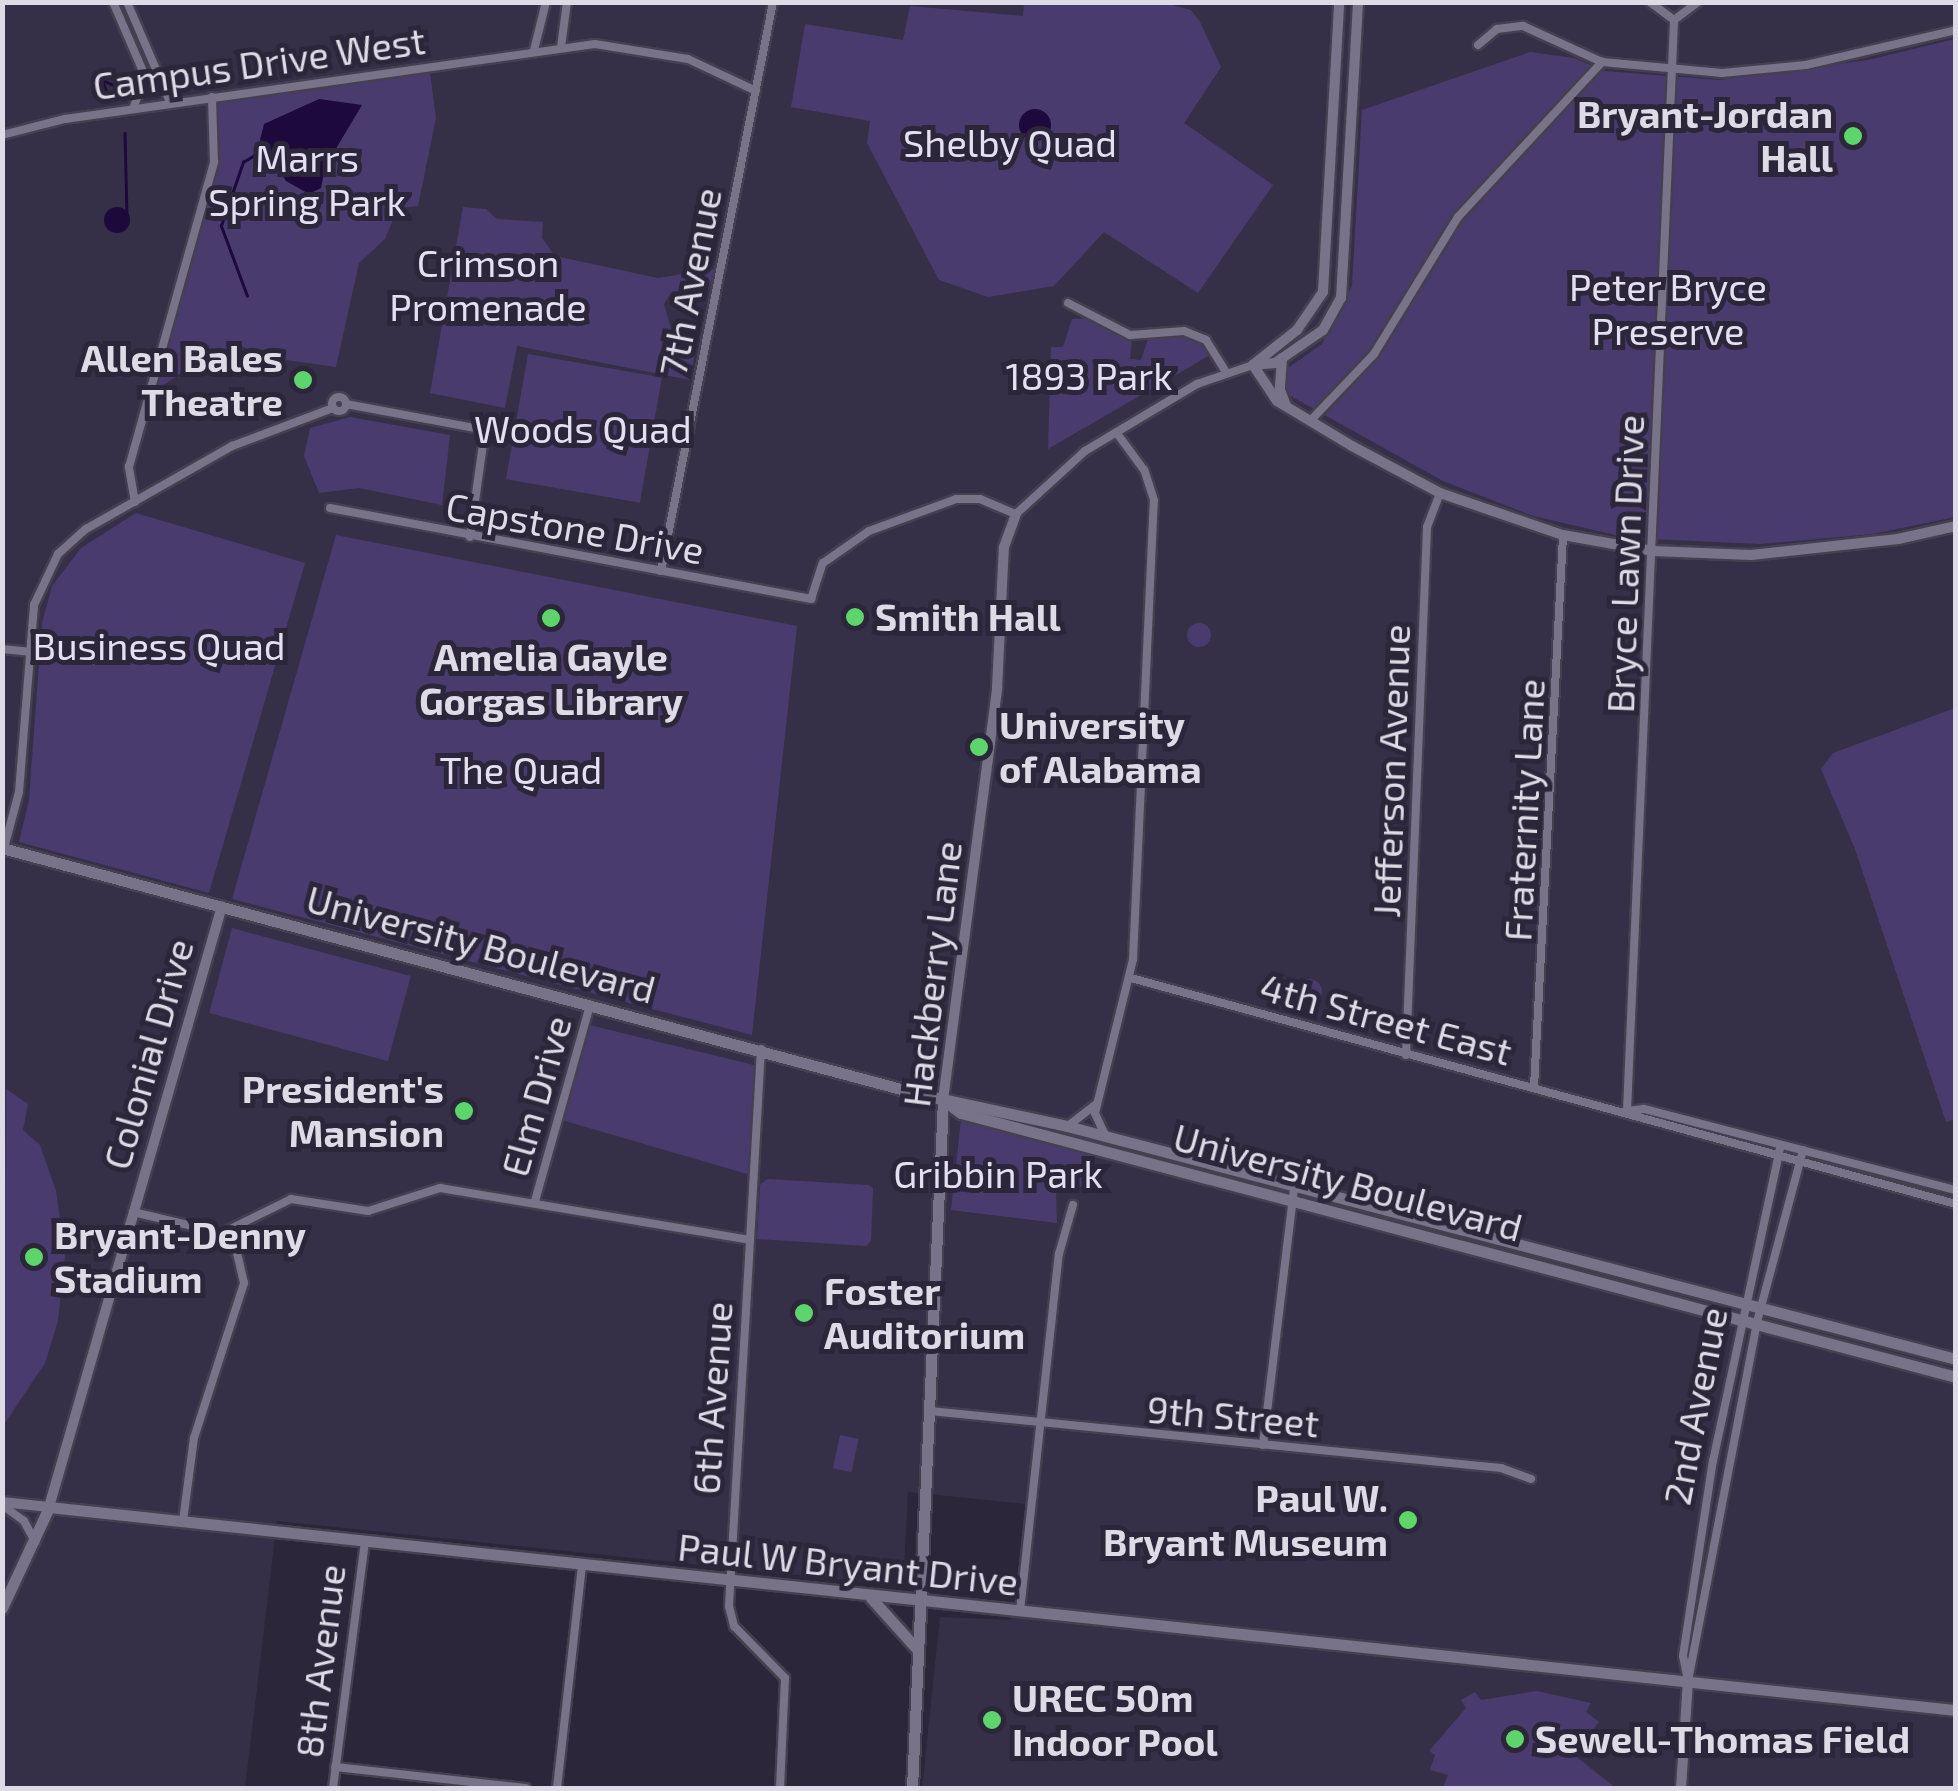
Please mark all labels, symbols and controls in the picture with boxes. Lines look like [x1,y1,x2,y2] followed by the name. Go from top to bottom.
[90,17,428,109] street label: Campus Drive West
[1577,91,1833,180] place label: Bryant-Jordan Hall
[903,120,1117,166] park label: Shelby Quad
[1842,125,1864,147] marker: Bryant-Jordan Hall
[208,135,406,224] park label: Marrs Spring Park
[649,183,731,381] street label: 7th Avenue
[389,240,587,330] park label: Crimson Promenade
[1569,264,1767,353] park label: Peter Bryce Preserve
[81,335,283,424] place label: Allen Bales Theatre
[1005,353,1173,399] park label: 1893 Park
[292,369,314,391] marker: Allen Bales Theatre
[474,406,692,452] park label: Woods Quad
[1597,414,1653,714] street label: Bryce Lawn Drive
[442,483,708,573] street label: Capstone Drive
[875,594,1061,640] place label: Smith Hall
[844,606,866,628] marker: Smith Hall
[540,607,562,629] marker: Amelia Gayle Gorgas Library
[32,623,286,669] park label: Business Quad
[1363,623,1419,919] street label: Jefferson Avenue
[419,634,683,724] place label: Amelia Gayle Gorgas Library
[1494,677,1554,943] street label: Fraternity Lane
[999,702,1203,792] place label: University of Alabama
[968,736,990,758] marker: University of Alabama
[440,747,602,793] park label: The Quad
[893,838,971,1110] street label: Hackberry Lane
[301,875,661,1013] street label: University Boulevard
[93,933,203,1175] street label: Colonial Drive
[1255,964,1517,1074] street label: 4th Street East
[491,1011,581,1181] street label: Elm Drive
[242,1066,444,1156] place label: President's Mansion
[453,1100,475,1122] marker: President's Mansion
[1168,1113,1528,1251] street label: University Boulevard
[893,1151,1103,1197] park label: Gribbin Park
[54,1212,306,1302] place label: Bryant-Denny Stadium
[23,1246,45,1268] marker: Bryant-Denny Stadium
[824,1268,1025,1358] place label: Foster Auditorium
[682,1300,742,1496] street label: 6th Avenue
[793,1302,815,1324] marker: Foster Auditorium
[1653,1303,1737,1509] street label: 2nd Avenue
[1145,1386,1321,1446] street label: 9th Street
[1103,1475,1388,1565] place label: Paul W. Bryant Museum
[1397,1509,1419,1531] marker: Paul W. Bryant Museum
[675,1523,1021,1605] street label: Paul W Bryant Drive
[285,1561,355,1761] street label: 8th Avenue
[1012,1675,1219,1765] place label: UREC 50m Indoor Pool
[981,1709,1003,1731] marker: UREC 50m Indoor Pool
[1535,1716,1910,1762] place label: Sewell-Thomas Field
[1504,1728,1526,1750] marker: Sewell-Thomas Field

